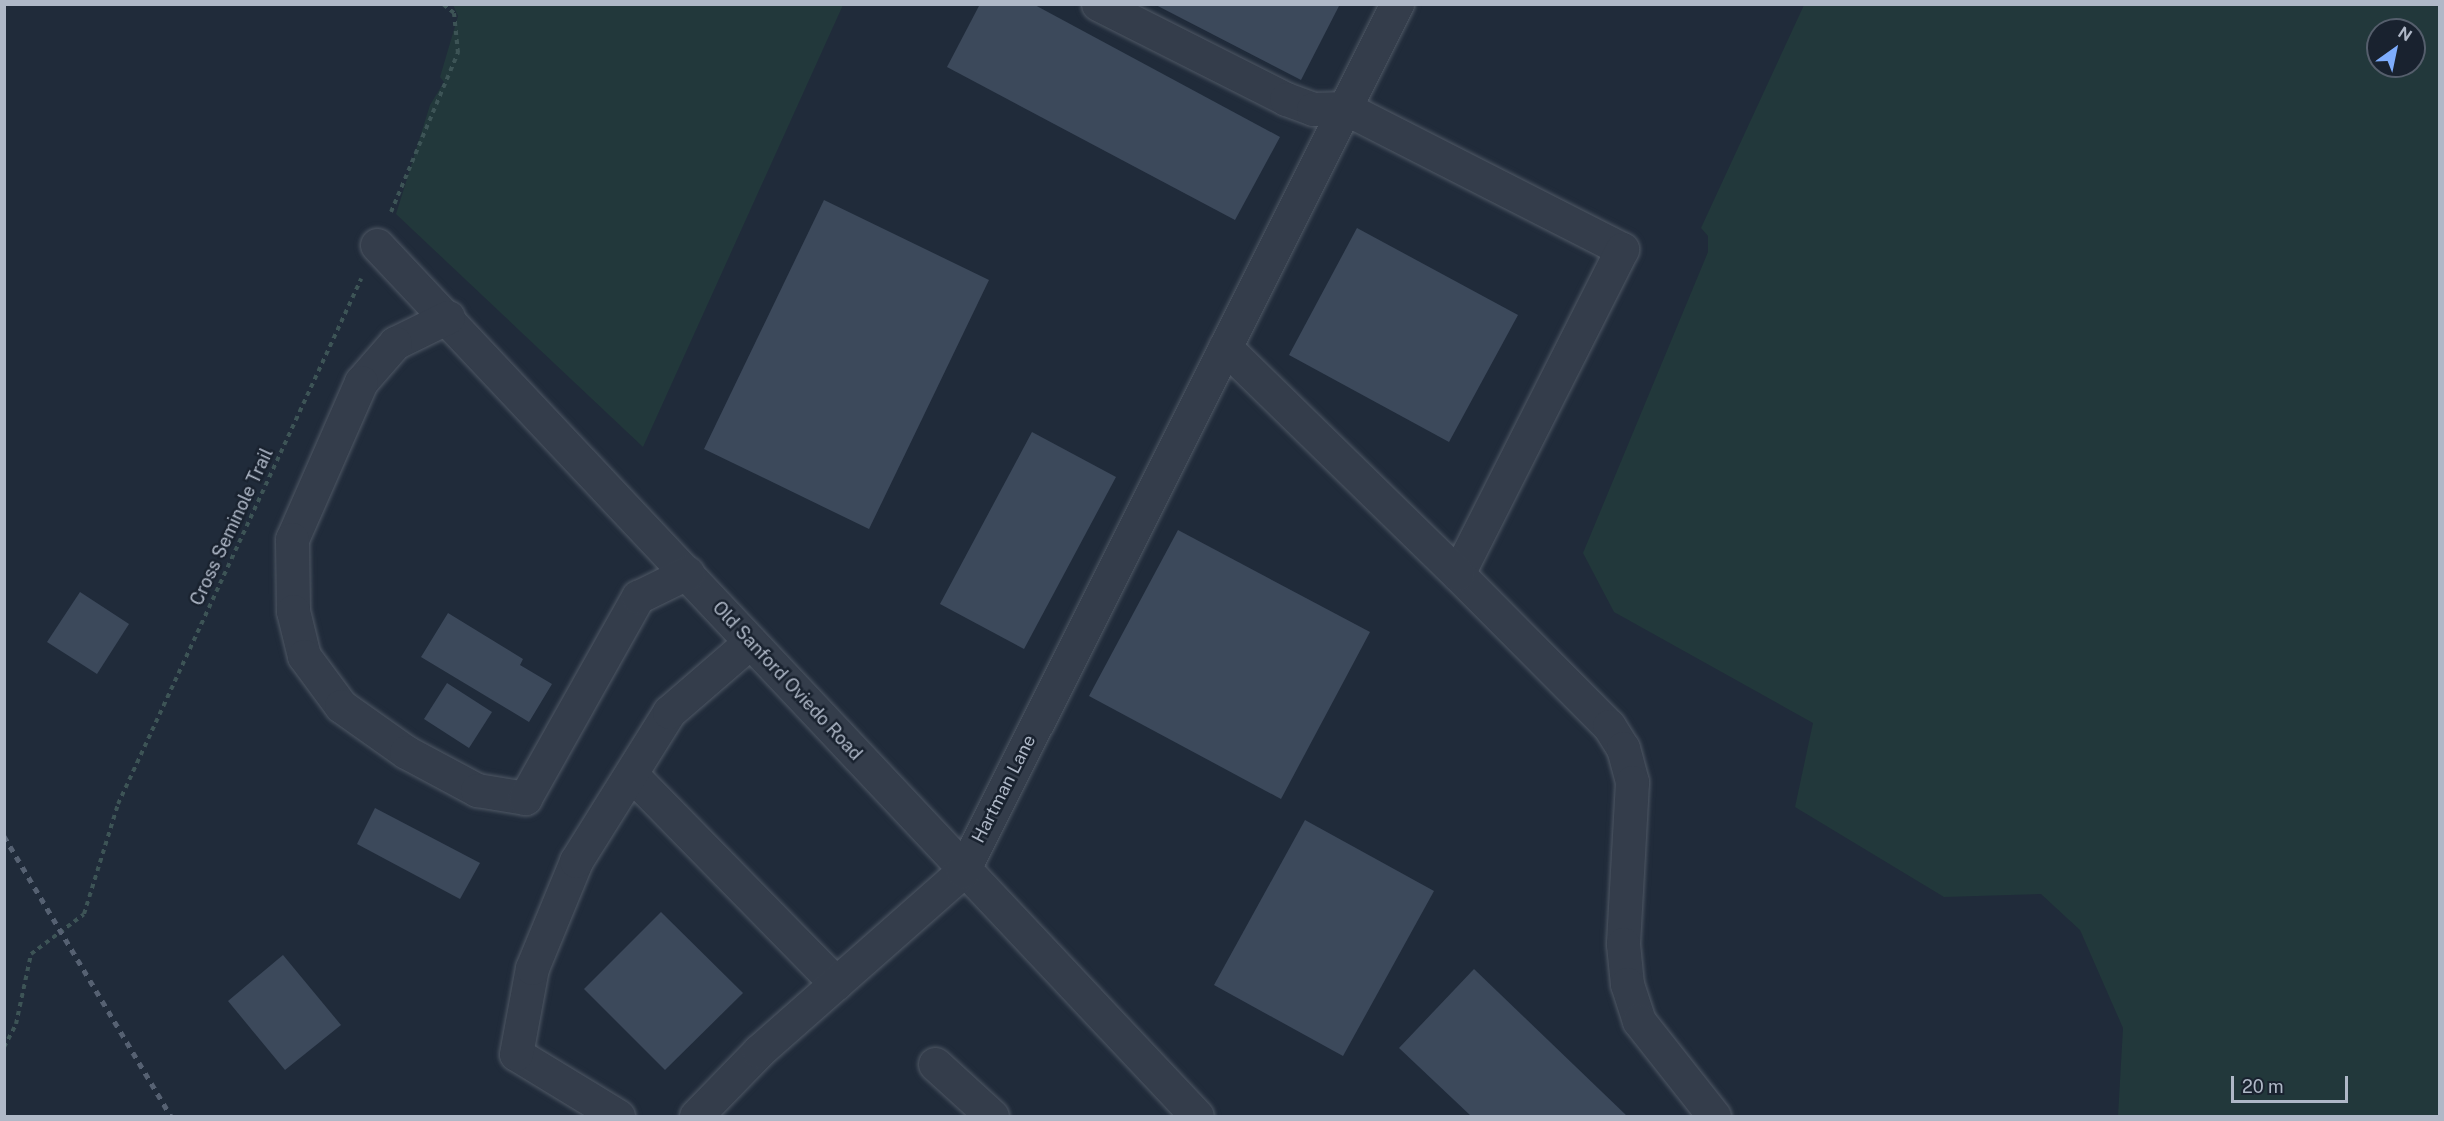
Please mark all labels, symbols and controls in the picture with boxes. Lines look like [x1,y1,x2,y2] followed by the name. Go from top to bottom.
[2366,18,2426,78] north arrow
[2395,23,2415,46] text: N
[186,445,278,609] street label: Cross Seminole Trail
[708,597,866,765] street label: Old Sanford Oviedo Road
[968,731,1040,847] street label: Hartman Lane
[2234,1064,2351,1102] scale bar
[2242,1076,2284,1097] text: 20 m

